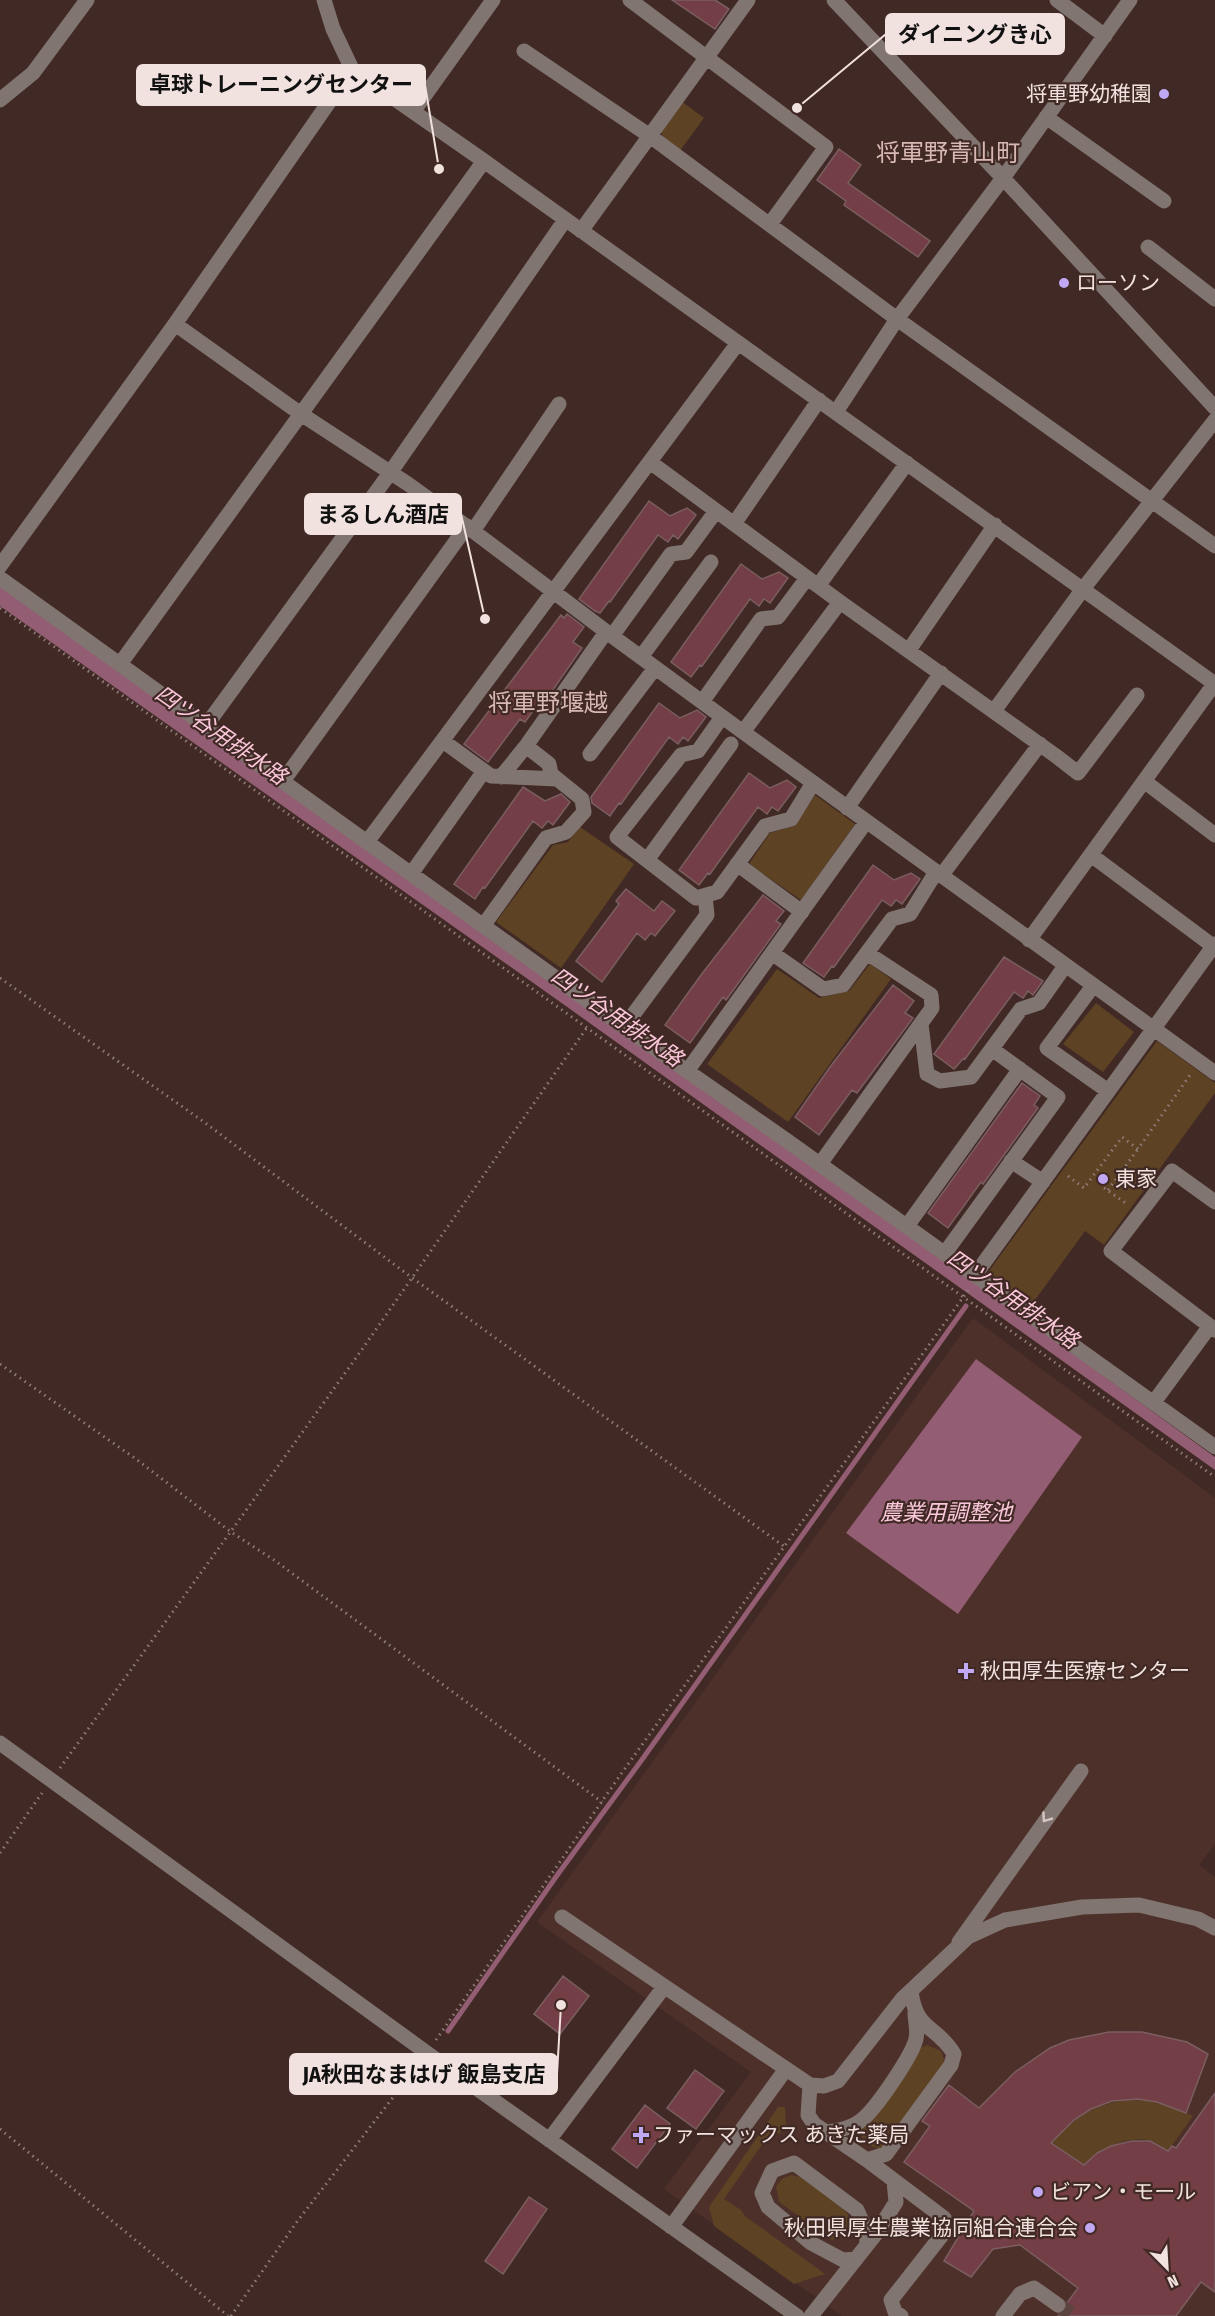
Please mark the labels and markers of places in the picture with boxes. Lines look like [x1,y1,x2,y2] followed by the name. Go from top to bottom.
[886,14,1064,54] callout: ダイニングき心
[137,65,425,105] callout: 卓球トレーニングセンター
[1026,81,1152,107] place label: 将軍野幼稚園
[1157,87,1171,101] marker: 将軍野幼稚園
[1076,270,1160,296] place label: ローソン
[1057,276,1071,290] marker: ローソン
[305,494,461,534] callout: まるしん酒店
[1115,1166,1157,1192] place label: 東家
[1096,1172,1110,1186] marker: 東家
[980,1658,1190,1684] place label: 秋田厚生医療センター
[957,1662,975,1680] marker: 秋田厚生医療センター
[290,2054,557,2094] callout: JA秋田なまはげ 飯島支店
[653,2122,909,2148] place label: ファーマックス あきた薬局
[634,2128,648,2142] marker: ファーマックス あきた薬局
[1050,2179,1196,2205] place label: ビアン・モール
[1031,2185,1045,2199] marker: ビアン・モール
[784,2215,1078,2241] place label: 秋田県厚生農業協同組合連合会
[1083,2221,1097,2235] marker: 秋田県厚生農業協同組合連合会

